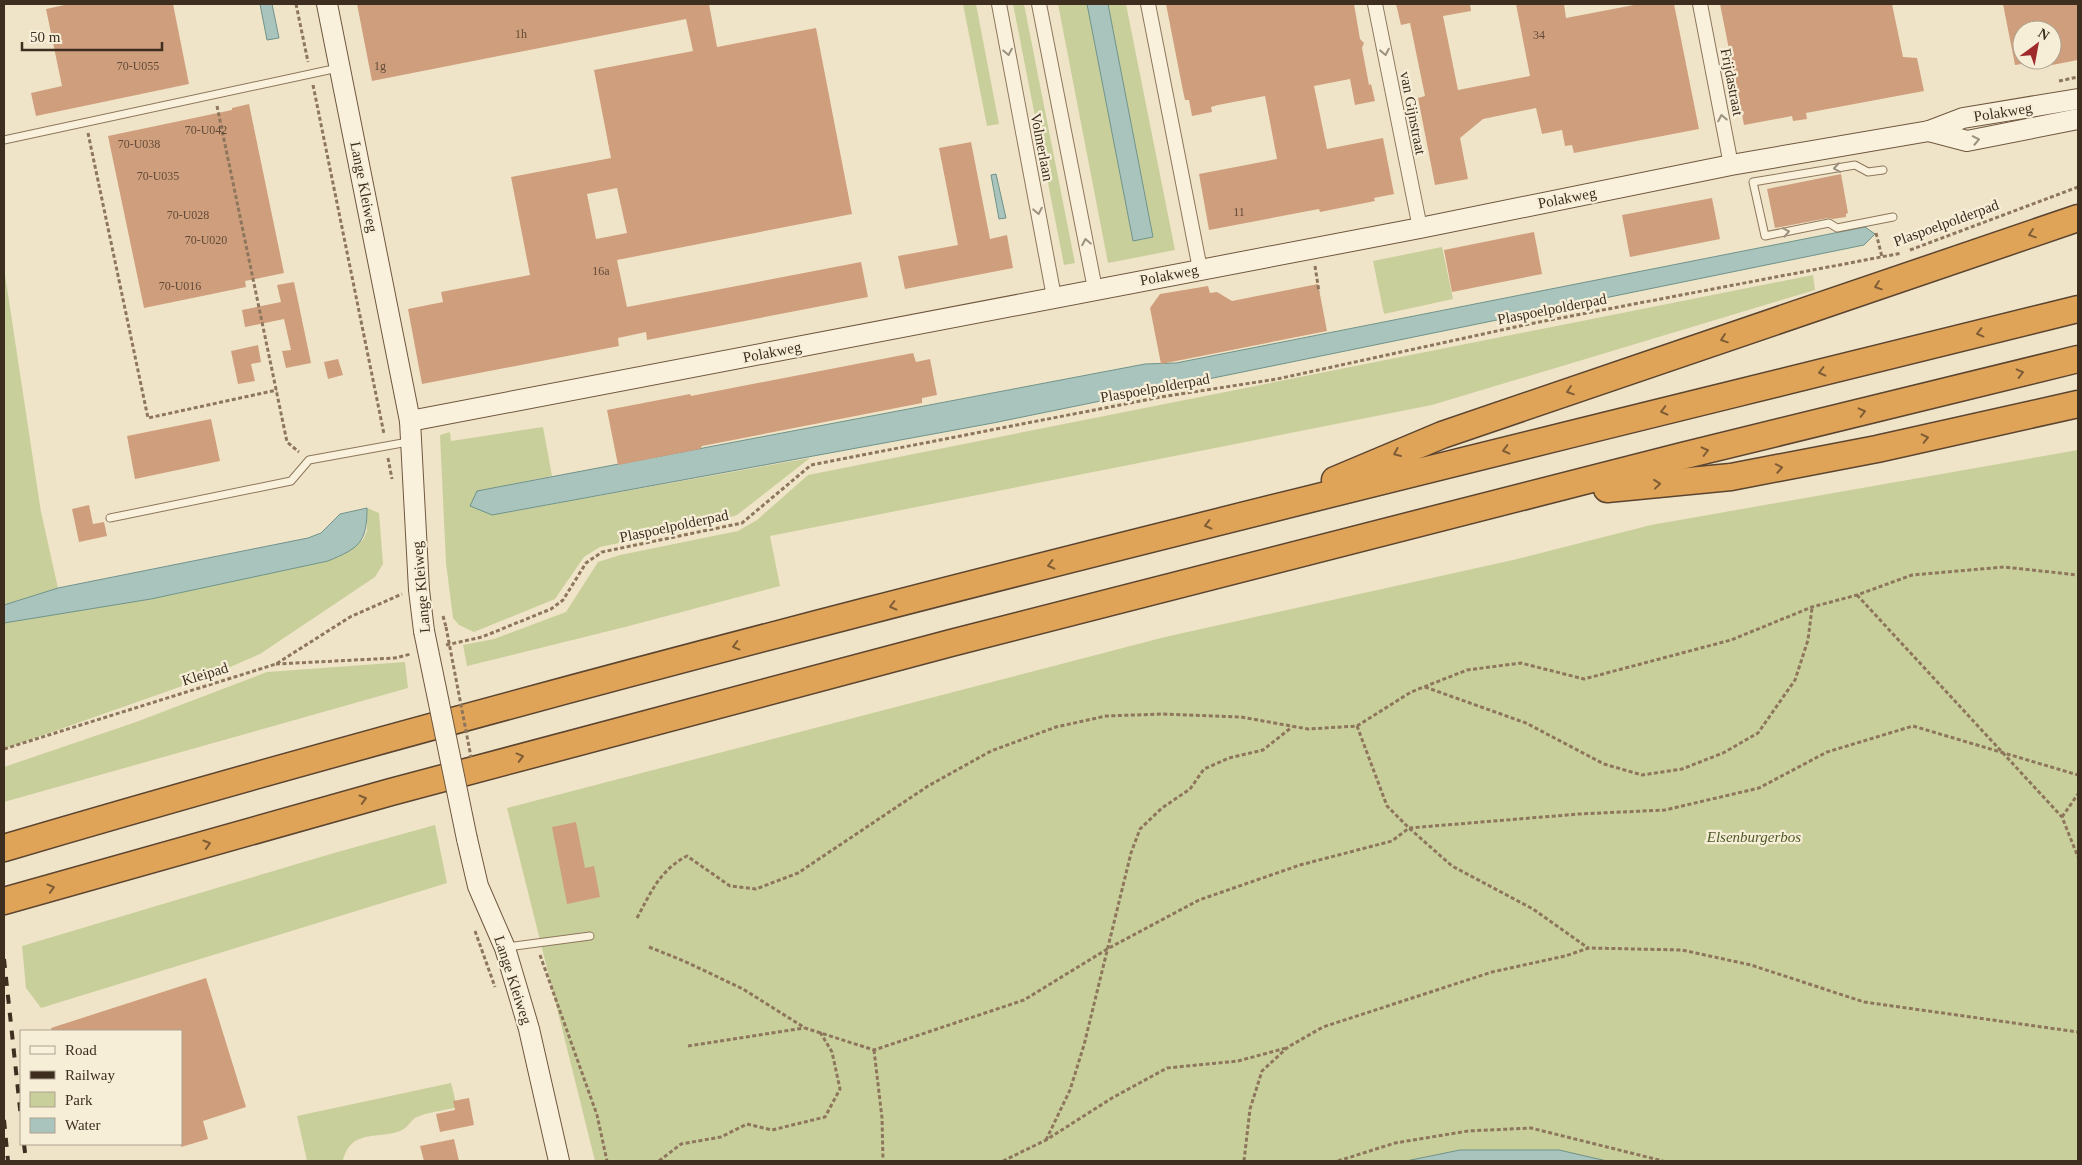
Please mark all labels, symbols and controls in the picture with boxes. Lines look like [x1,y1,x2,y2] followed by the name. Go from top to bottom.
[22,20,162,52] scale bar
[2012,20,2062,70] north arrow
[2035,25,2052,43] text: N
[515,27,527,41] house number: 1h
[1533,28,1545,42] house number: 34
[30,29,61,45] text: 50 m
[1002,47,1012,56] one-way arrow
[1379,47,1389,56] one-way arrow
[1718,47,1747,118] street label: Frijdastraat
[117,59,159,73] house number: 70-U055
[374,59,386,73] house number: 1g
[1397,70,1429,157] street label: van Gijnstraat
[1973,99,2034,125] street label: Polakweg
[1028,112,1057,183] street label: Volmerlaan
[1717,113,1728,122] one-way arrow
[185,123,227,137] house number: 70-U042
[1971,135,1980,145] one-way arrow
[118,137,160,151] house number: 70-U038
[347,140,381,234] street label: Lange Kleiweg
[1833,162,1841,172] one-way arrow
[137,169,179,183] house number: 70-U035
[1536,184,1598,211] street label: Polakweg
[1891,196,2001,249] street label: Plaspoelpolderpad
[1233,205,1245,219] house number: 11
[1032,207,1043,216] one-way arrow
[167,208,209,222] house number: 70-U028
[1782,227,1791,238] one-way arrow
[2028,228,2037,238] one-way arrow
[185,233,227,247] house number: 70-U020
[1081,237,1092,246] one-way arrow
[1138,261,1200,288] street label: Polakweg
[592,264,610,278] house number: 16a
[159,279,201,293] house number: 70-U016
[1875,280,1883,290] one-way arrow
[1496,290,1608,327] street label: Plaspoelpolderpad
[1975,327,1984,338] one-way arrow
[1721,333,1729,343] one-way arrow
[741,338,803,365] street label: Polakweg
[1817,366,1826,377] one-way arrow
[2016,368,2025,379] one-way arrow
[1099,370,1211,405] street label: Plaspoelpolderpad
[1567,385,1575,395] one-way arrow
[1659,405,1668,416] one-way arrow
[1858,407,1867,418] one-way arrow
[1920,433,1929,444] one-way arrow
[1502,444,1511,455] one-way arrow
[1700,446,1709,457] one-way arrow
[1393,447,1402,458] one-way arrow
[1774,463,1783,473] one-way arrow
[1653,479,1661,490] one-way arrow
[618,507,730,545] street label: Plaspoelpolderpad
[1204,519,1213,530] one-way arrow
[409,540,433,634] street label: Lange Kleiweg
[1047,560,1055,570] one-way arrow
[890,600,898,610] one-way arrow
[733,641,741,651] one-way arrow
[180,659,231,689] street label: Kleipad
[516,752,525,763] one-way arrow
[359,795,367,805] one-way arrow
[1706,829,1801,845] park label: Elsenburgerbos
[202,839,211,849] one-way arrow
[46,883,54,893] one-way arrow
[491,934,535,1027] street label: Lange Kleiweg
[20,1030,182,1145] legend
[65,1042,97,1058] text: Road
[65,1067,115,1083] text: Railway
[65,1092,93,1108] text: Park
[65,1117,100,1133] text: Water

